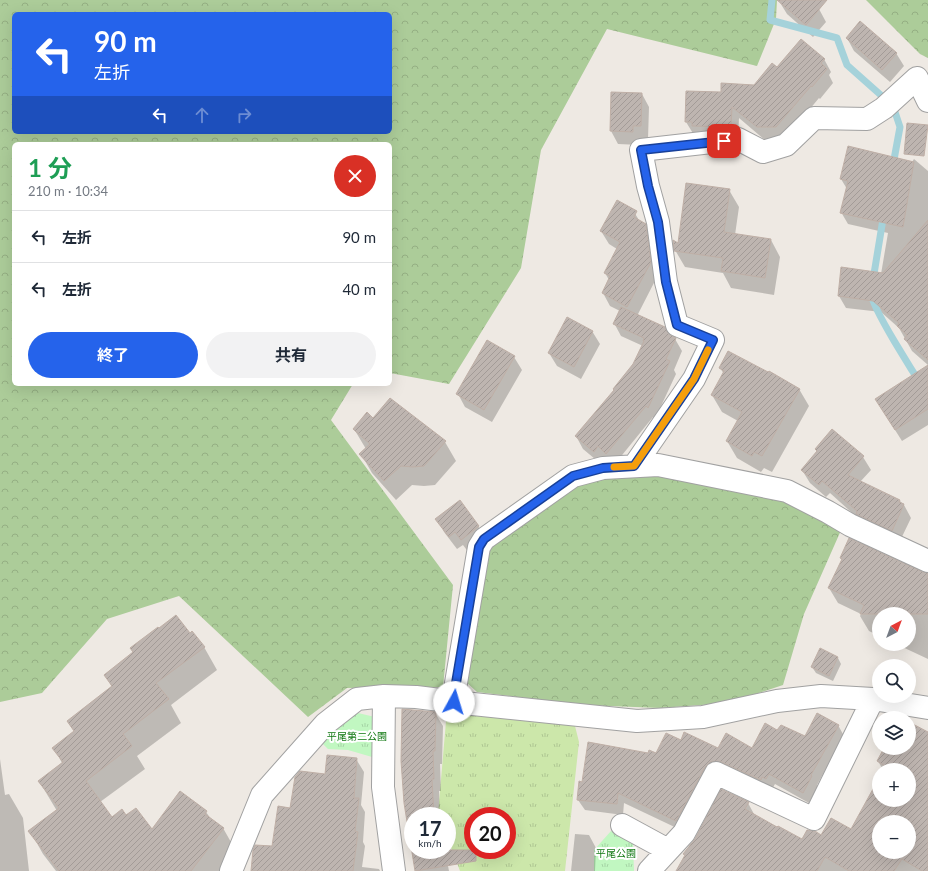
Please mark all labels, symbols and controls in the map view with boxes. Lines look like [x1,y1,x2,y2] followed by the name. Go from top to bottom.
[94,24,157,58] text: 90 m
[28,28,80,80] icon: left
[94,61,130,83] text: 左折
[149,104,171,126] icon: left
[191,104,213,126] icon: ahead
[233,104,255,126] icon: right
[707,124,741,158] pin
[713,130,735,152] icon: arrive
[28,153,72,182] text: 1 分
[334,155,376,197] button: close
[28,183,108,199] text: 210 m · 10:34
[28,226,50,248] icon: left
[62,228,92,246] text: 左折
[342,228,376,246] text: 90 m
[28,278,50,300] icon: left
[62,280,92,298] text: 左折
[342,280,376,298] text: 40 m
[28,332,198,378] button: 終了
[206,332,376,378] button: 共有
[872,607,916,651] north arrow
[872,607,916,859] map controls
[872,659,916,703] button: search
[433,681,475,723] position arrow
[872,711,916,755] button: layers
[327,730,387,742] park label: 平尾第二公園
[872,763,916,807] button: +
[464,807,516,859] speed limit sign: 20
[872,815,916,859] button: −
[418,816,442,840] text: 17
[418,837,442,849] text: km/h
[596,847,636,859] park label: 平尾公園

